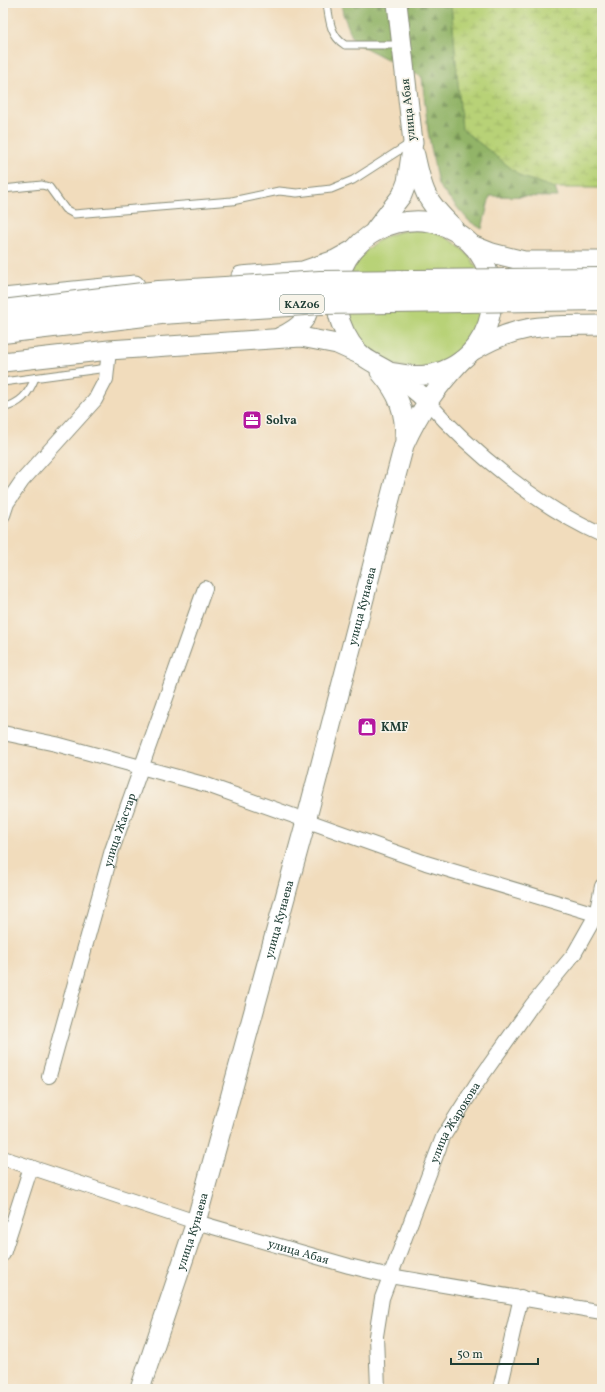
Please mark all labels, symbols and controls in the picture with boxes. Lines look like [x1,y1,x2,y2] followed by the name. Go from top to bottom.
[398,78,420,142] street label: улица Абая
[280,295,324,313] road number: KАZ06
[241,409,263,431] office icon: Solva
[266,413,297,429] place label: Solva
[345,565,381,647] street label: улица Кунаева
[356,716,378,738] shop icon: KMF
[381,720,408,736] place label: KMF
[101,791,141,869] street label: улица Жастар
[262,879,298,961] street label: улица Кунаева
[427,1079,485,1166] street label: улица Жарокова
[173,1191,213,1273] street label: улица Кунаева
[266,1236,331,1269] street label: улица Абая
[451,1340,538,1366] scale bar
[457,1347,483,1363] text: 50 m

